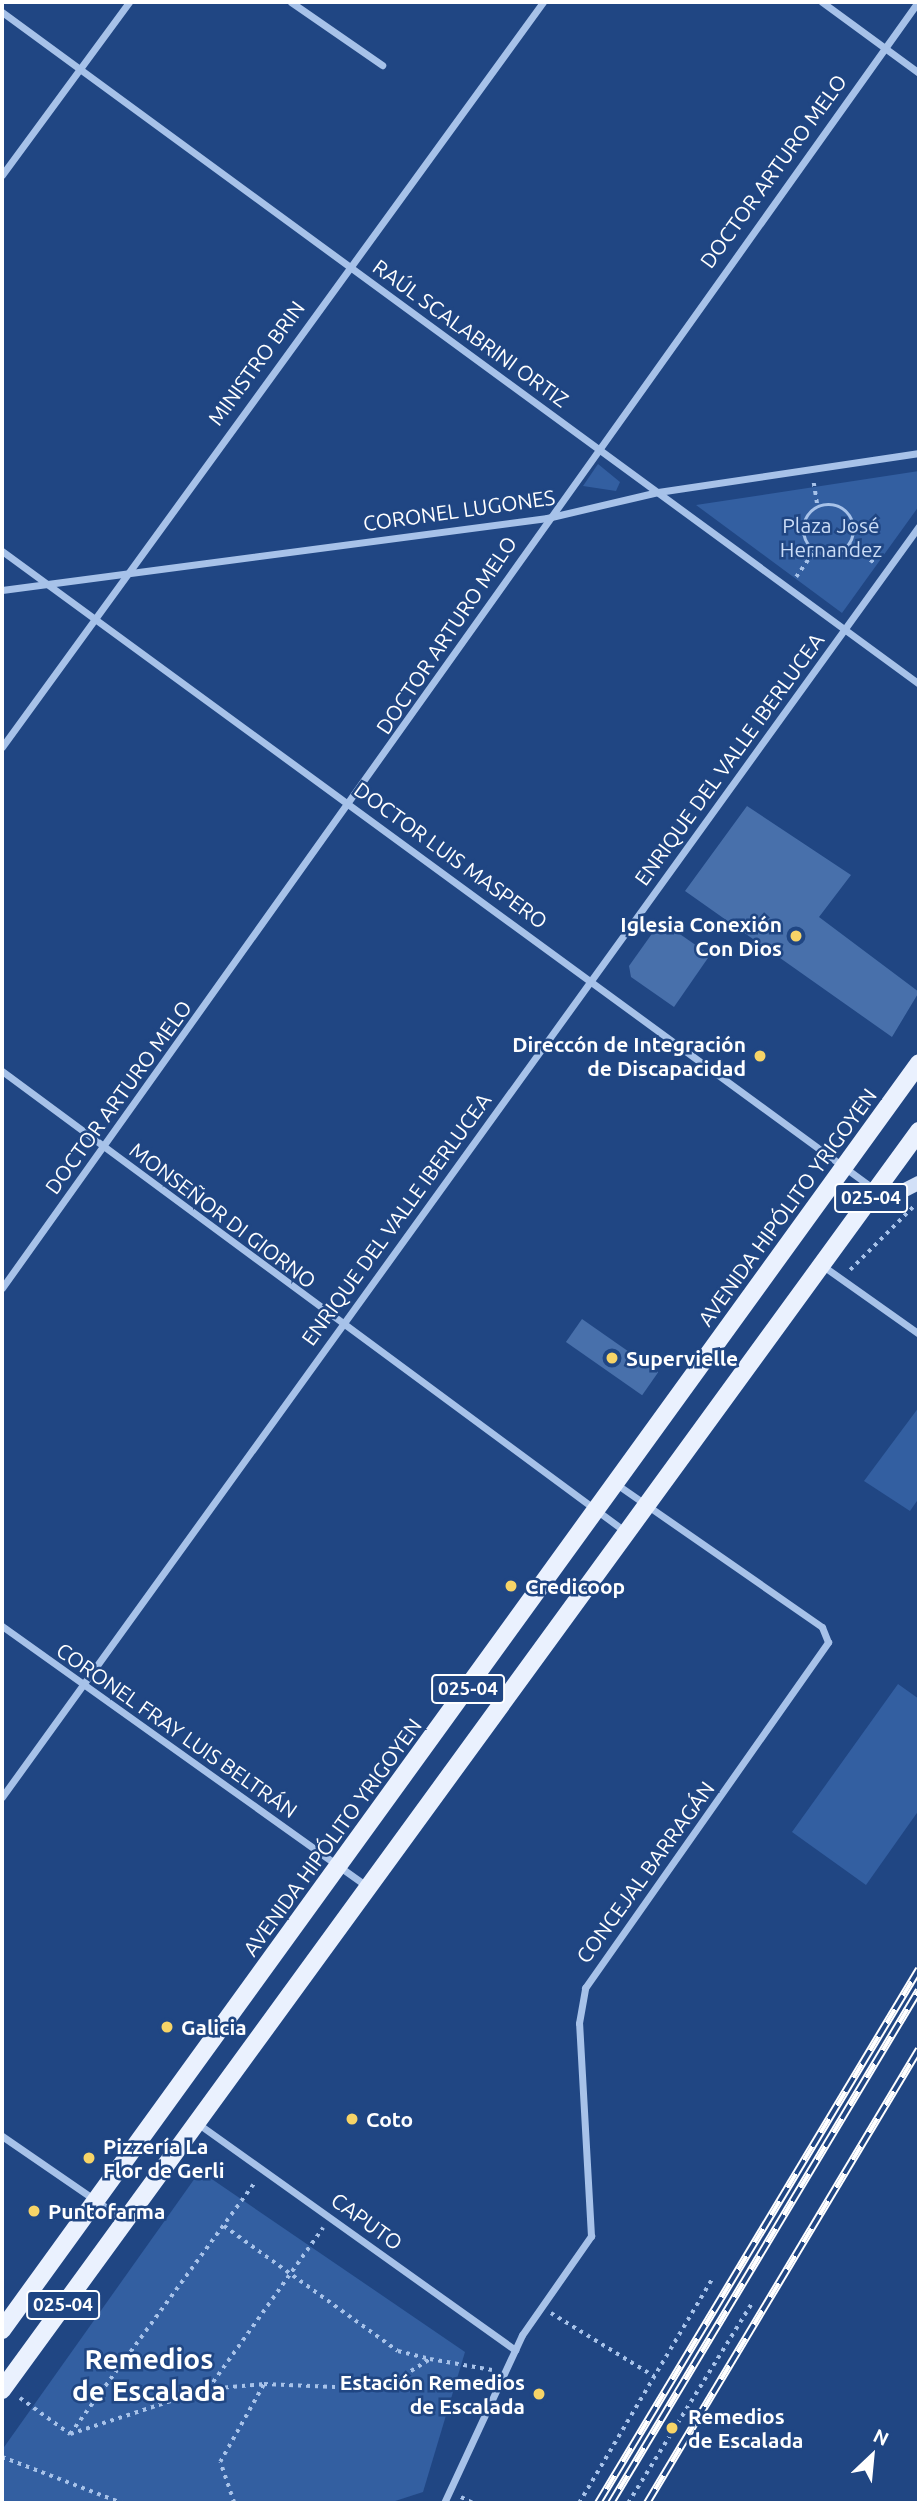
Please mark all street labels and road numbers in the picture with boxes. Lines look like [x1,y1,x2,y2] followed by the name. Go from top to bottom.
[694,69,852,273] street label: DOCTOR ARTURO MELO
[368,254,574,412] street label: RAÚL SCALABRINI ORTIZ
[202,296,310,430] street label: MINISTRO BRIN
[361,484,557,536] street label: CORONEL LUGONES
[370,531,522,739] street label: DOCTOR ARTURO MELO
[629,628,829,890] street label: ENRIQUE DEL VALLE IBERLUCEA
[349,776,553,934] street label: DOCTOR LUIS MASPERO
[39,995,197,1199] street label: DOCTOR ARTURO MELO
[692,1083,882,1331] street label: AVENIDA HIPÓLITO YRIGOYEN
[296,1088,496,1350] street label: ENRIQUE DEL VALLE IBERLUCEA
[125,1137,321,1293] street label: MONSEÑOR DI GIORNO
[832,1182,910,1214] road number: 025-04
[52,1637,302,1823] street label: CORONEL FRAY LUIS BELTRÁN
[430,1674,506,1704] road number: 025-04
[237,1713,427,1961] street label: AVENIDA HIPÓLITO YRIGOYEN
[571,1776,719,1968] street label: CONCEJAL BARRAGÁN
[327,2187,407,2255] street label: CAPUTO
[24,2290,102,2320] road number: 025-04

